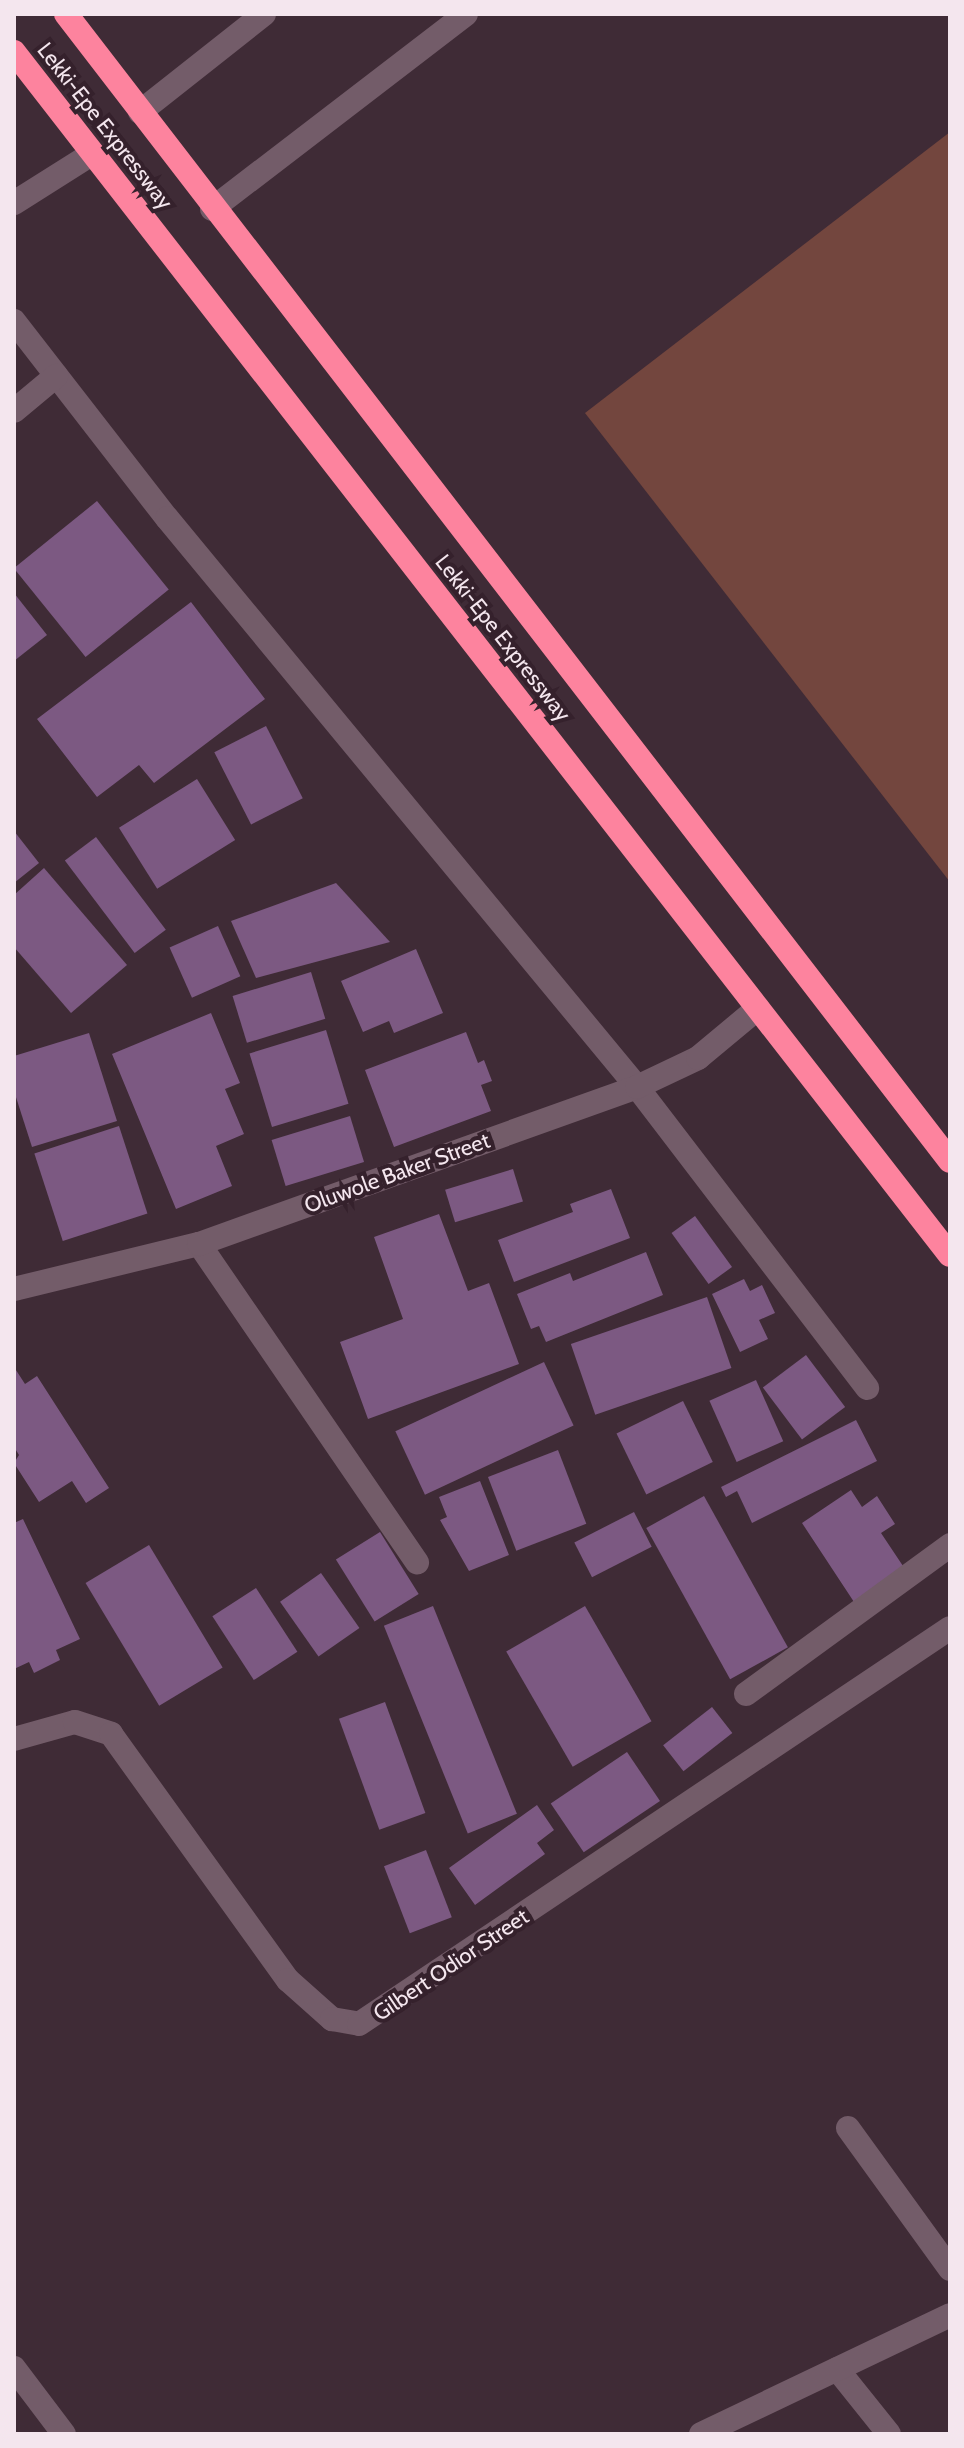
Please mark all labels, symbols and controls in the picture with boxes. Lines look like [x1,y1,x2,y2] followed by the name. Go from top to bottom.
[32,37,178,215] street label: Lekki-Epe Expressway
[430,549,576,727] street label: Lekki-Epe Expressway
[301,1127,493,1219] street label: Oluwole Baker Street
[368,1903,534,2027] street label: Gilbert Odior Street

